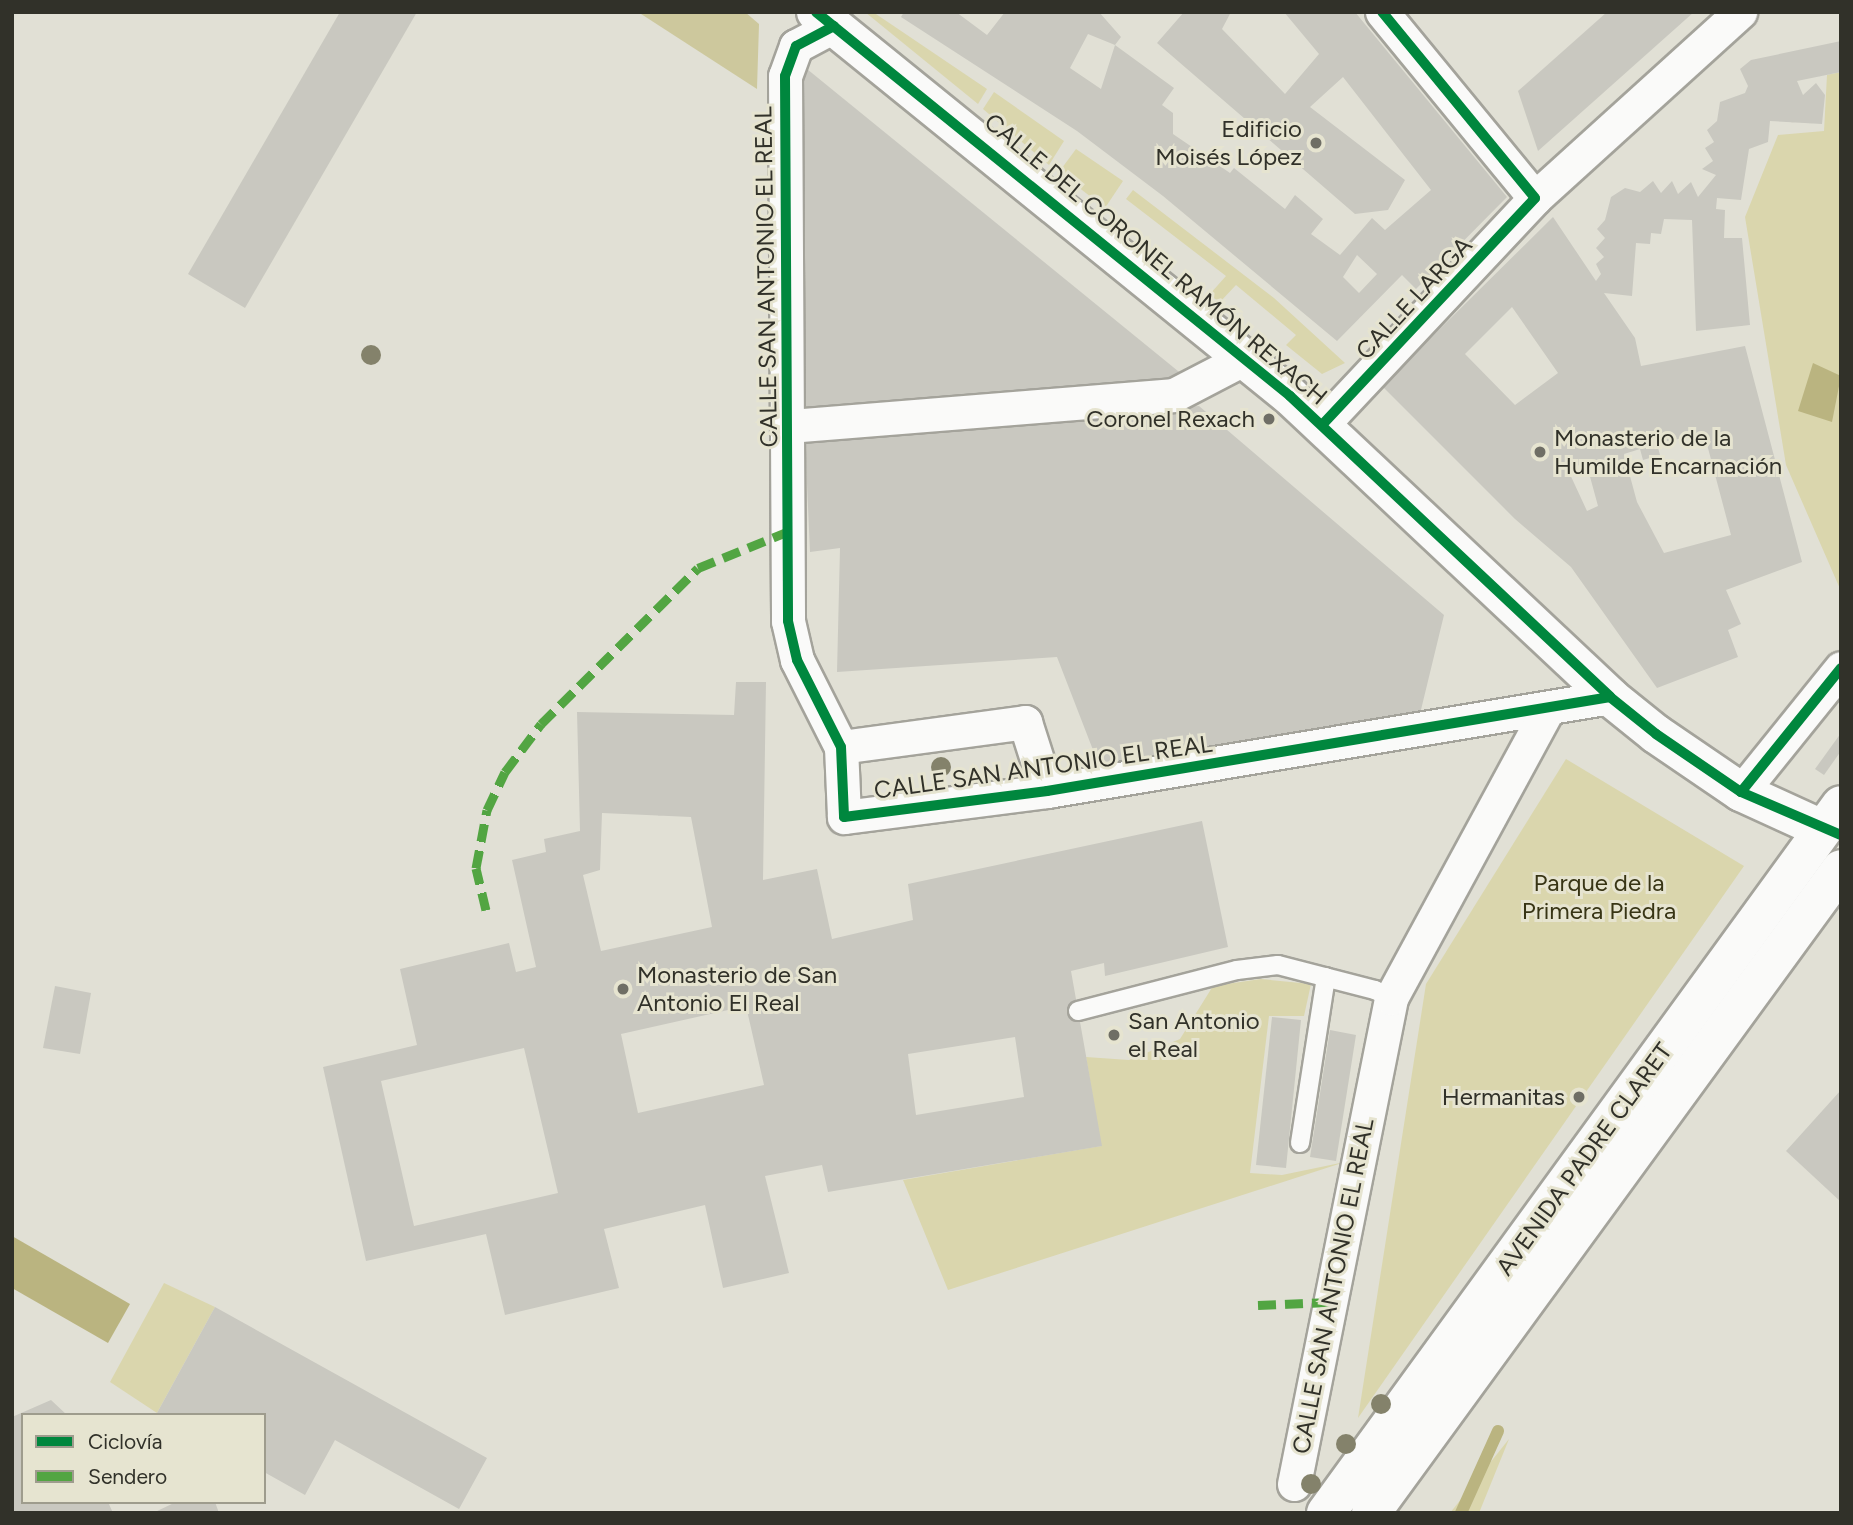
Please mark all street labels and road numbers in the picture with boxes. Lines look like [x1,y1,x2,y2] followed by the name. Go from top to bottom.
[749,106,783,448] street label: CALLE SAN ANTONIO EL REAL
[979,107,1333,411] street label: CALLE DEL CORONEL RAMÓN REXACH
[1350,231,1478,365] street label: CALLE LARGA
[872,729,1214,805] street label: CALLE SAN ANTONIO EL REAL
[1490,1037,1678,1281] street label: AVENIDA PADRE CLARET
[1286,1116,1380,1456] street label: CALLE SAN ANTONIO EL REAL

